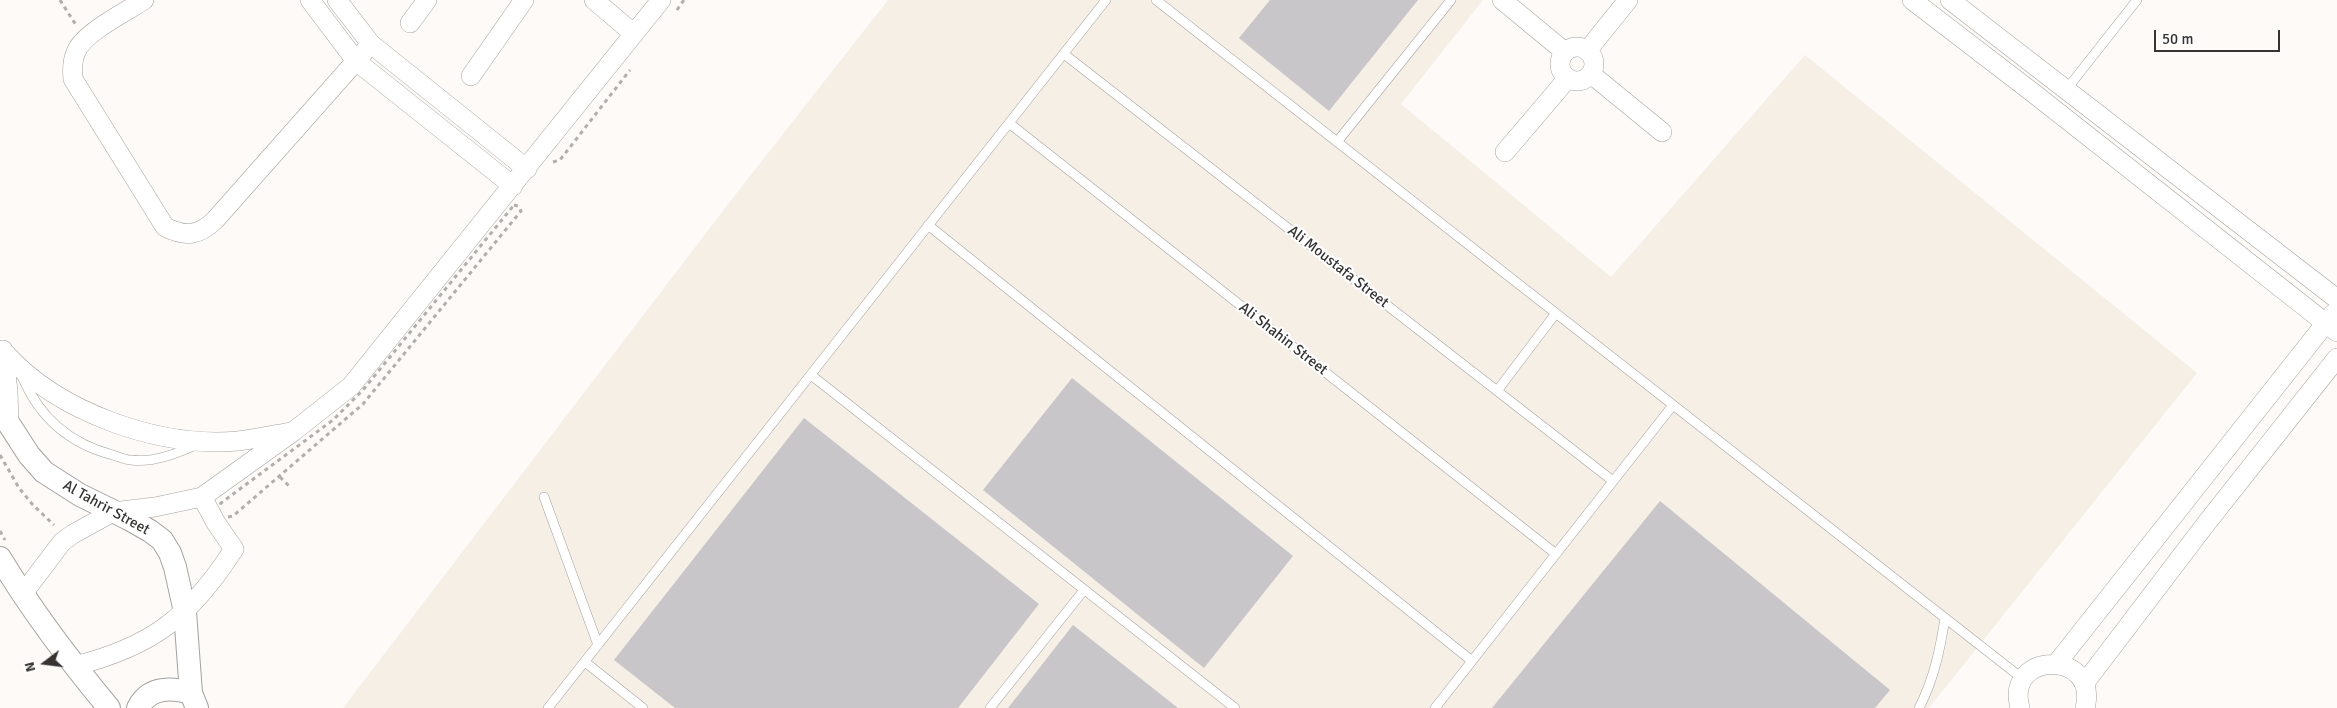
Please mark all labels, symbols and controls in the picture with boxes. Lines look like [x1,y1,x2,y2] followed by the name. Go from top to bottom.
[2157,20,2283,52] scale bar
[2162,30,2193,48] text: 50 m
[1284,222,1392,312] street label: Ali Moustafa Street
[1235,299,1331,379] street label: Ali Shahin Street
[59,477,153,539] street label: Al Tahrir Street
[20,638,70,688] north arrow
[21,660,40,674] text: N

